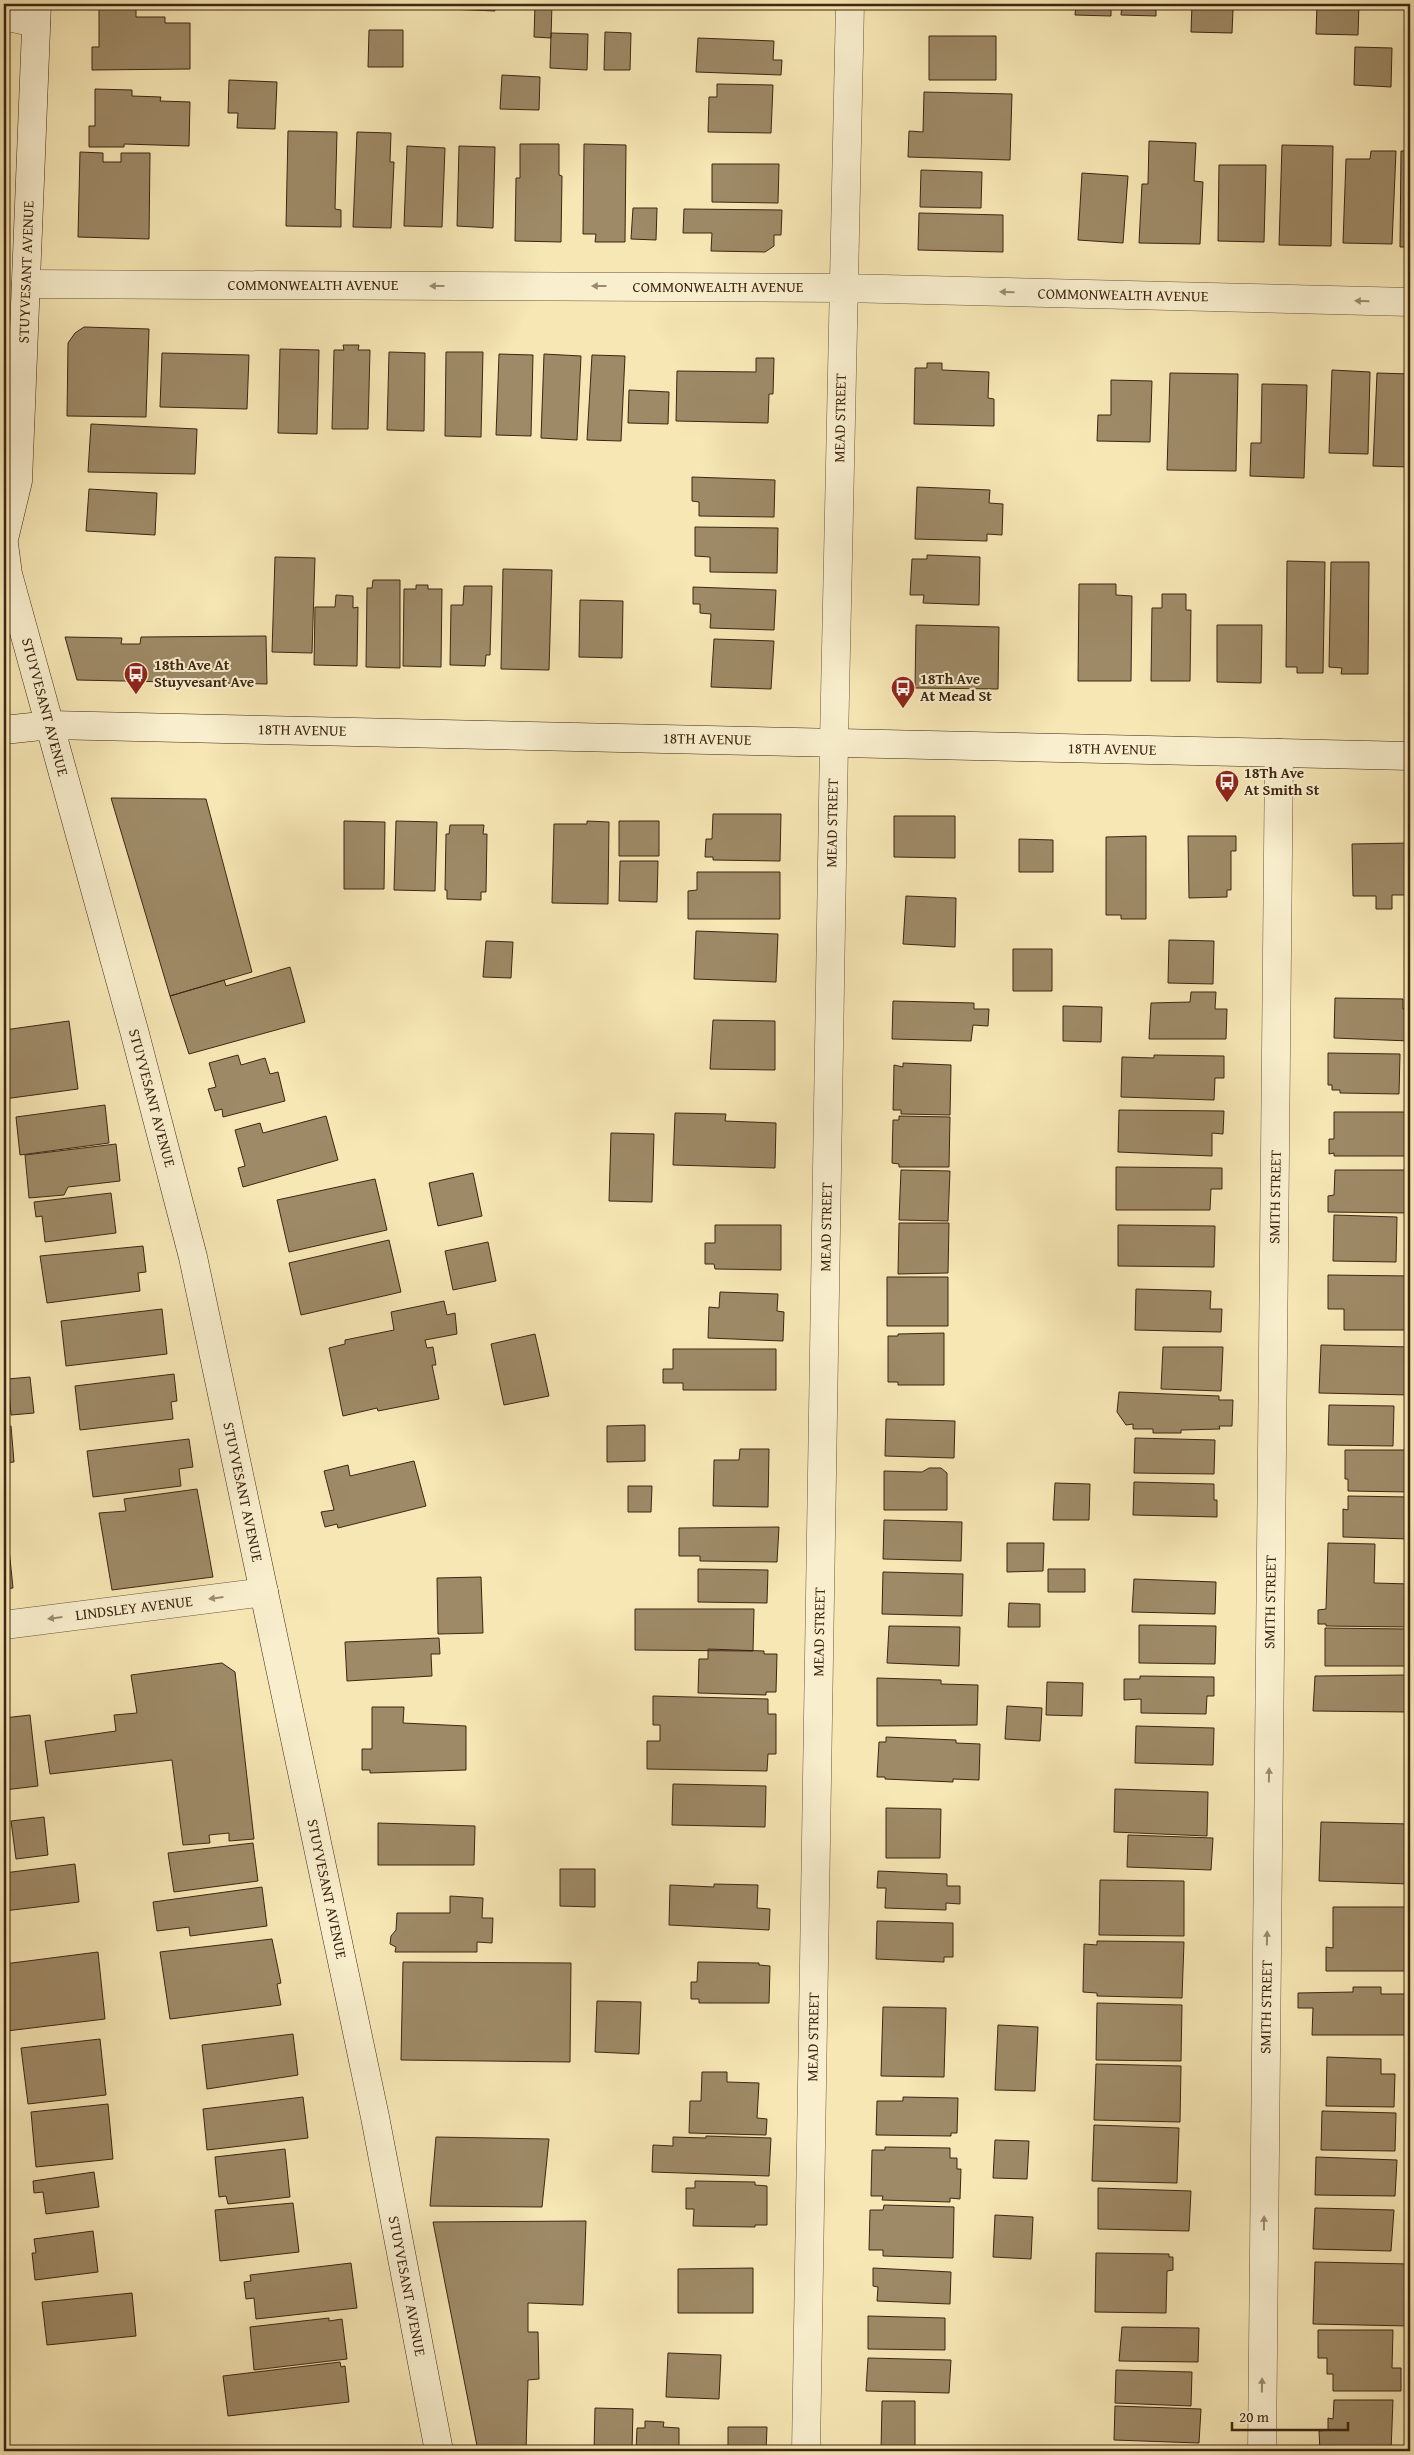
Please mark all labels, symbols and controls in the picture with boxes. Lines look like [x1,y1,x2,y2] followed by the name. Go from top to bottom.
[13,200,38,344] street label: STUYVESANT AVENUE
[228,274,399,295] street label: COMMONWEALTH AVENUE
[633,276,804,297] street label: COMMONWEALTH AVENUE
[428,282,444,290] one-way arrow
[591,282,607,290] one-way arrow
[1037,283,1209,306] street label: COMMONWEALTH AVENUE
[998,288,1014,296] one-way arrow
[1353,297,1369,305] one-way arrow
[828,373,851,463] street label: MEAD STREET
[17,635,74,779] street label: STUYVESANT AVENUE
[154,654,254,692] place label: 18th Ave At Stuyvesant Ave
[123,661,149,695] bus stop icon: 18th Ave At Stuyvesant Ave
[920,668,992,706] place label: 18Th Ave At Mead St
[890,675,916,709] bus stop icon: 18Th Ave At Mead St
[257,718,347,741] street label: 18TH AVENUE
[662,727,752,750] street label: 18TH AVENUE
[1067,737,1157,760] street label: 18TH AVENUE
[1244,762,1320,800] place label: 18Th Ave At Smith St
[1214,769,1240,803] bus stop icon: 18Th Ave At Smith St
[820,778,843,868] street label: MEAD STREET
[124,1026,181,1170] street label: STUYVESANT AVENUE
[1263,1149,1286,1244] street label: SMITH STREET
[814,1182,837,1272] street label: MEAD STREET
[218,1420,269,1564] street label: STUYVESANT AVENUE
[1258,1554,1281,1649] street label: SMITH STREET
[807,1587,830,1677] street label: MEAD STREET
[74,1590,194,1625] street label: LINDSLEY AVENUE
[207,1594,223,1602] one-way arrow
[46,1615,62,1623] one-way arrow
[1265,1767,1273,1783] one-way arrow
[302,1817,353,1961] street label: STUYVESANT AVENUE
[1263,1929,1271,1945] one-way arrow
[1254,1959,1277,2054] street label: SMITH STREET
[801,1992,824,2082] street label: MEAD STREET
[384,2214,431,2358] street label: STUYVESANT AVENUE
[1260,2214,1268,2230] one-way arrow
[1258,2377,1266,2393] one-way arrow
[1232,2400,1348,2432] scale bar
[1239,2406,1270,2427] text: 20 m

